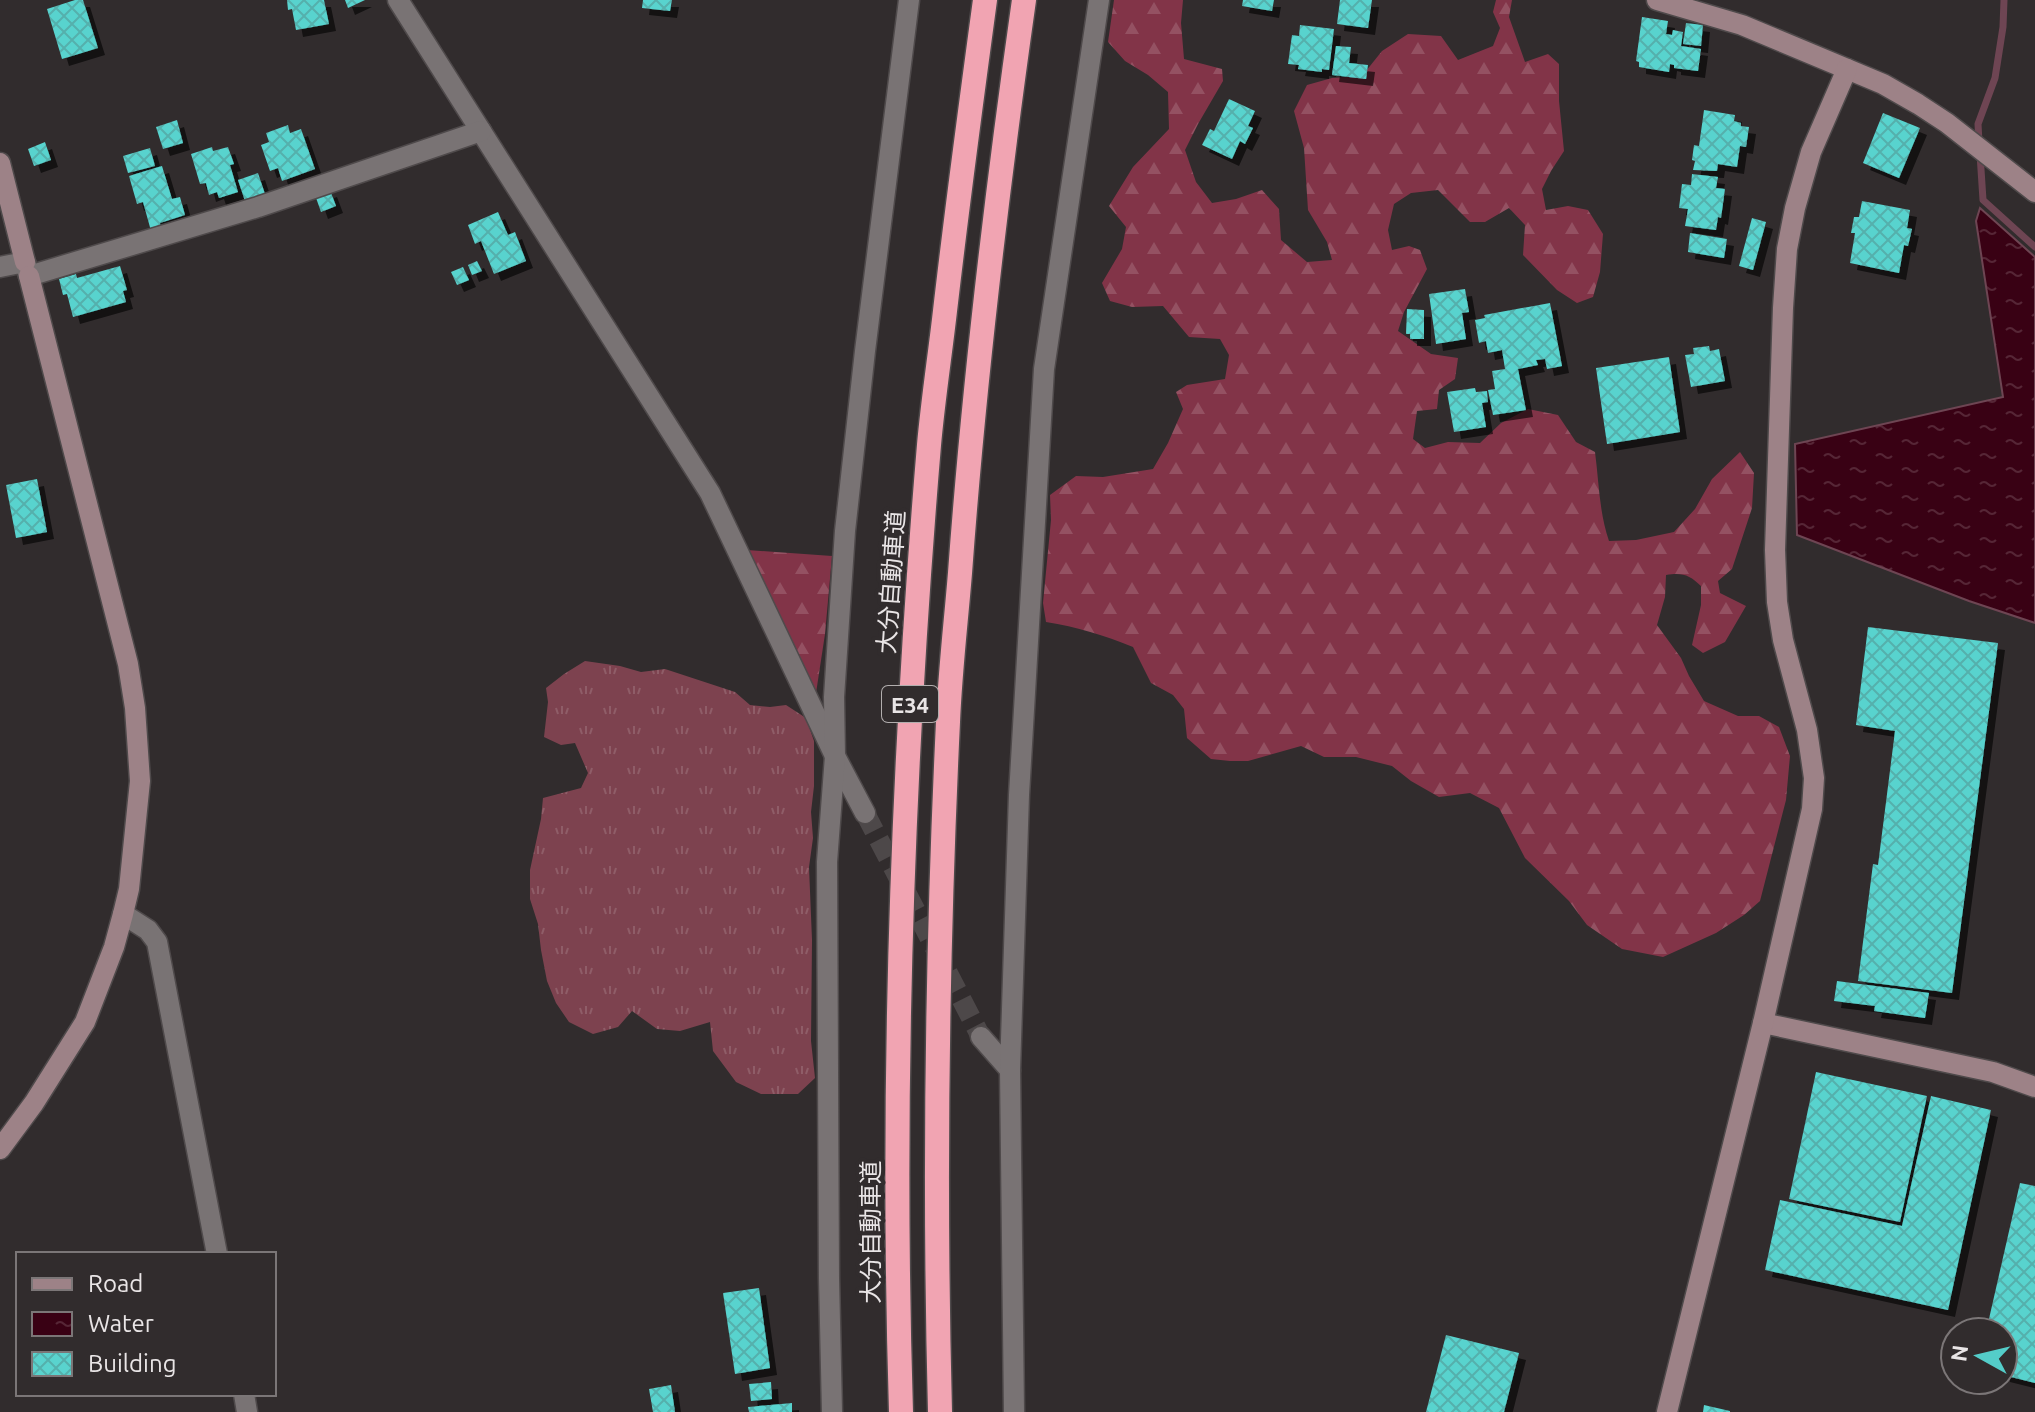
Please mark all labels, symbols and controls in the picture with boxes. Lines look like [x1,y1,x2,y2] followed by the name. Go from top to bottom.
[873,509,909,655] street label: 大分自動車道
[882,686,938,722] road number: E34
[857,1160,884,1304] street label: 大分自動車道
[16,1252,276,1396] legend
[88,1270,143,1297] text: Road
[88,1310,154,1337] text: Water
[1939,1316,2019,1396] north arrow
[1945,1343,1972,1363] text: N
[88,1350,176,1377] text: Building

